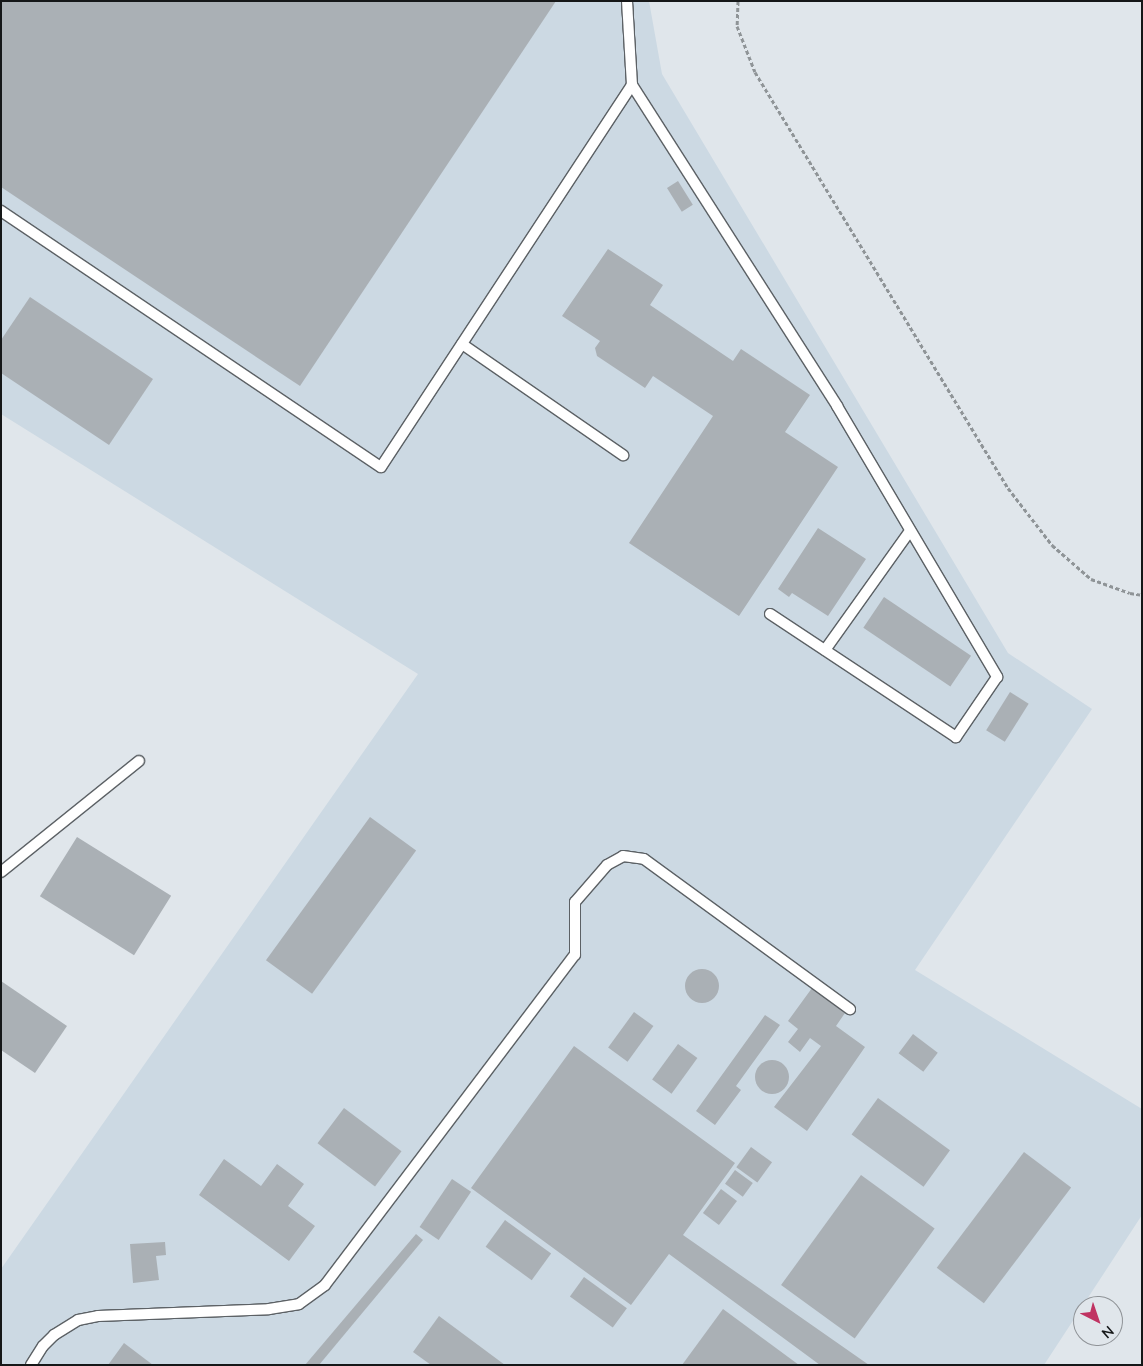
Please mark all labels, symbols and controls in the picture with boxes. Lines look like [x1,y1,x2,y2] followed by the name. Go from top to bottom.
[1073,1296,1123,1346] north arrow
[1097,1321,1118,1343] text: N

